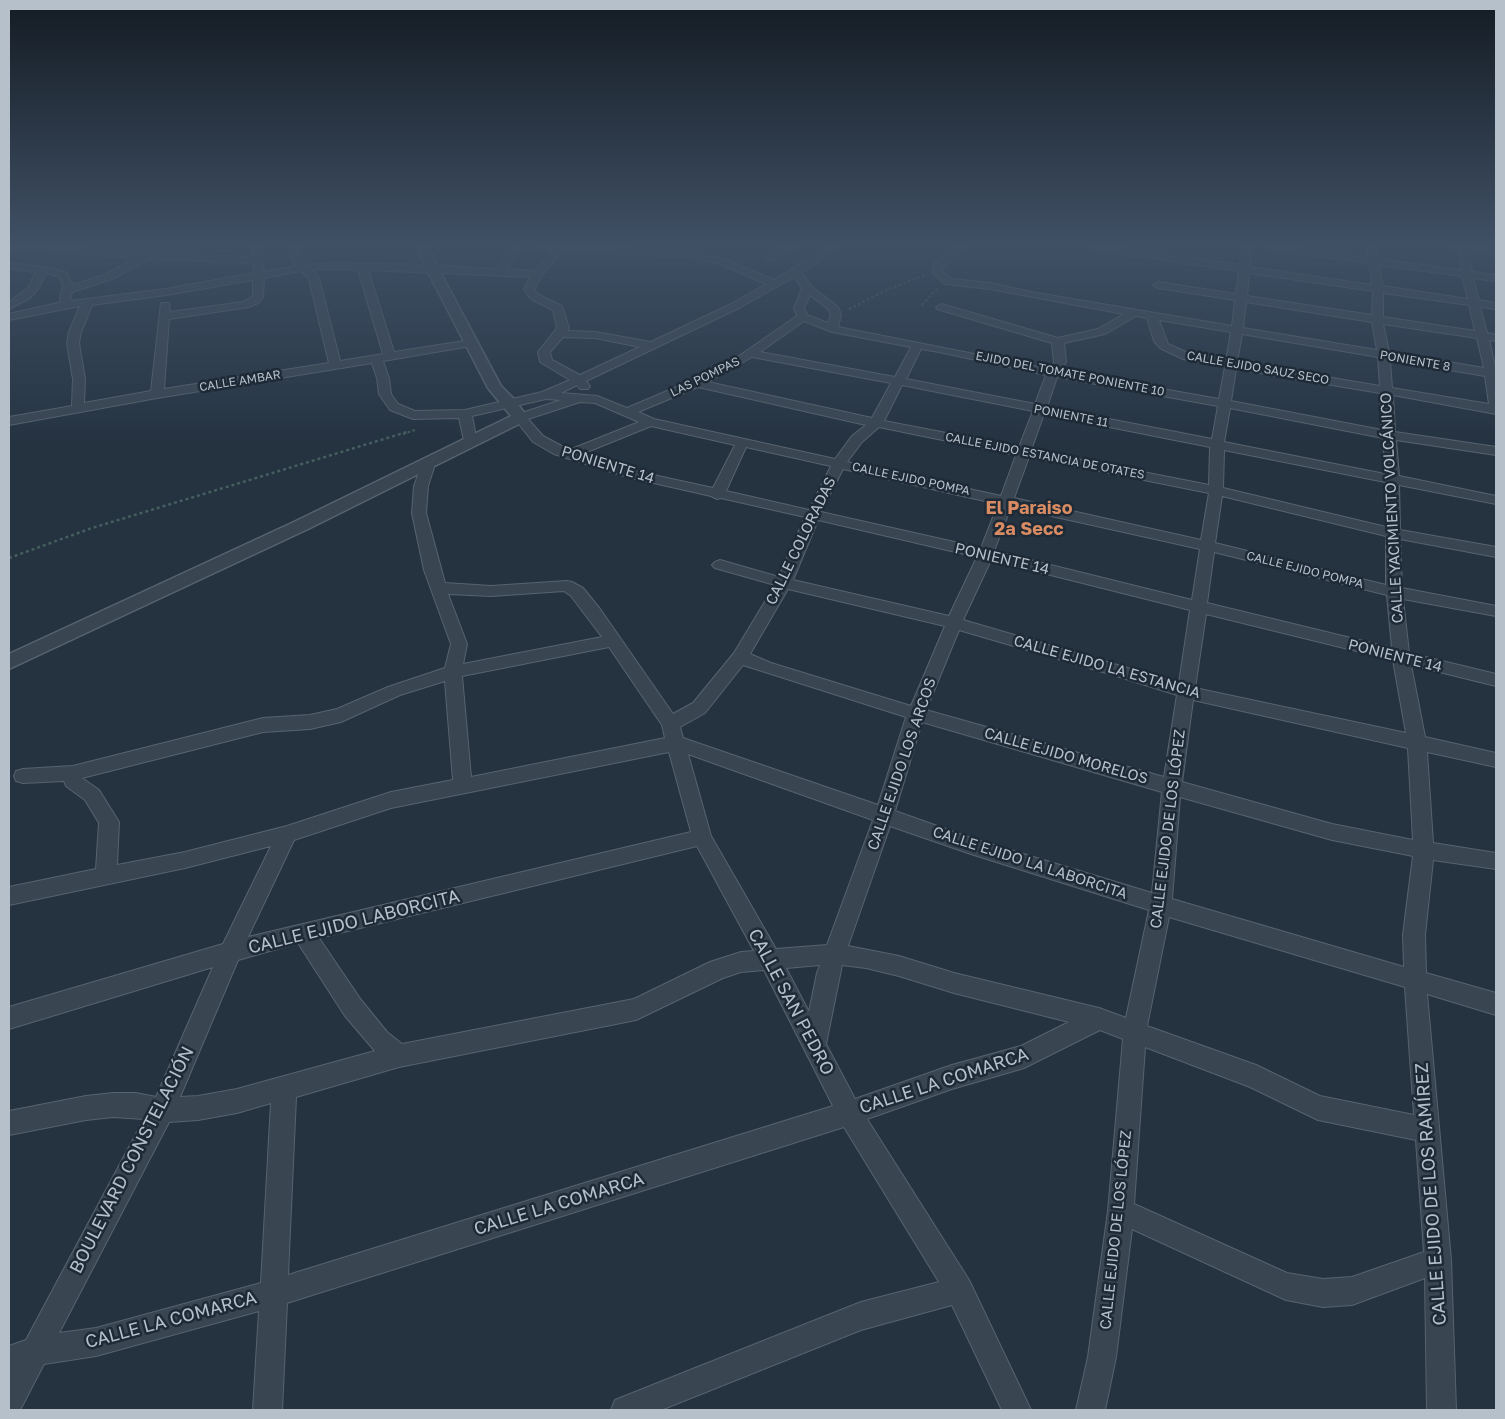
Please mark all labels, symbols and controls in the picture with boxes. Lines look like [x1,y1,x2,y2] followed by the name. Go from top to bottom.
[1186,348,1330,388] street label: CALLE EJIDO SAUZ SECO
[1379,348,1451,374] street label: PONIENTE 8
[974,349,1166,399] street label: EJIDO DEL TOMATE PONIENTE 10
[668,354,742,400] street label: LAS POMPAS
[198,367,282,395] street label: CALLE AMBAR
[1377,392,1407,624] street label: CALLE YACIMIENTO VOLCÁNICO
[1033,402,1109,430] street label: PONIENTE 11
[944,430,1146,482] street label: CALLE EJIDO ESTANCIA DE OTATES
[559,442,657,488] street label: PONIENTE 14
[851,459,971,499] street label: CALLE EJIDO POMPA
[762,474,840,608] street label: CALLE COLORADAS
[986,497,1072,540] district label: El Paraiso 2a Secc
[953,539,1051,579] street label: PONIENTE 14
[1245,549,1365,591] street label: CALLE EJIDO POMPA
[1012,632,1202,702] street label: CALLE EJIDO LA ESTANCIA
[1346,636,1444,676] street label: PONIENTE 14
[864,675,940,853] street label: CALLE EJIDO LOS ARCOS
[982,724,1150,788] street label: CALLE EJIDO MORELOS
[1147,728,1189,930] street label: CALLE EJIDO DE LOS LÓPEZ
[930,823,1130,903] street label: CALLE EJIDO LA LABORCITA
[246,885,462,959] street label: CALLE EJIDO LABORCITA
[743,925,839,1079] street label: CALLE SAN PEDRO
[65,1043,199,1277] street label: BOULEVARD CONSTELACIÓN
[857,1043,1031,1119] street label: CALLE LA COMARCA
[1411,1062,1451,1326] street label: CALLE EJIDO DE LOS RAMÍREZ
[1097,1129,1135,1331] street label: CALLE EJIDO DE LOS LÓPEZ
[471,1168,647,1240] street label: CALLE LA COMARCA
[83,1287,259,1353] street label: CALLE LA COMARCA

